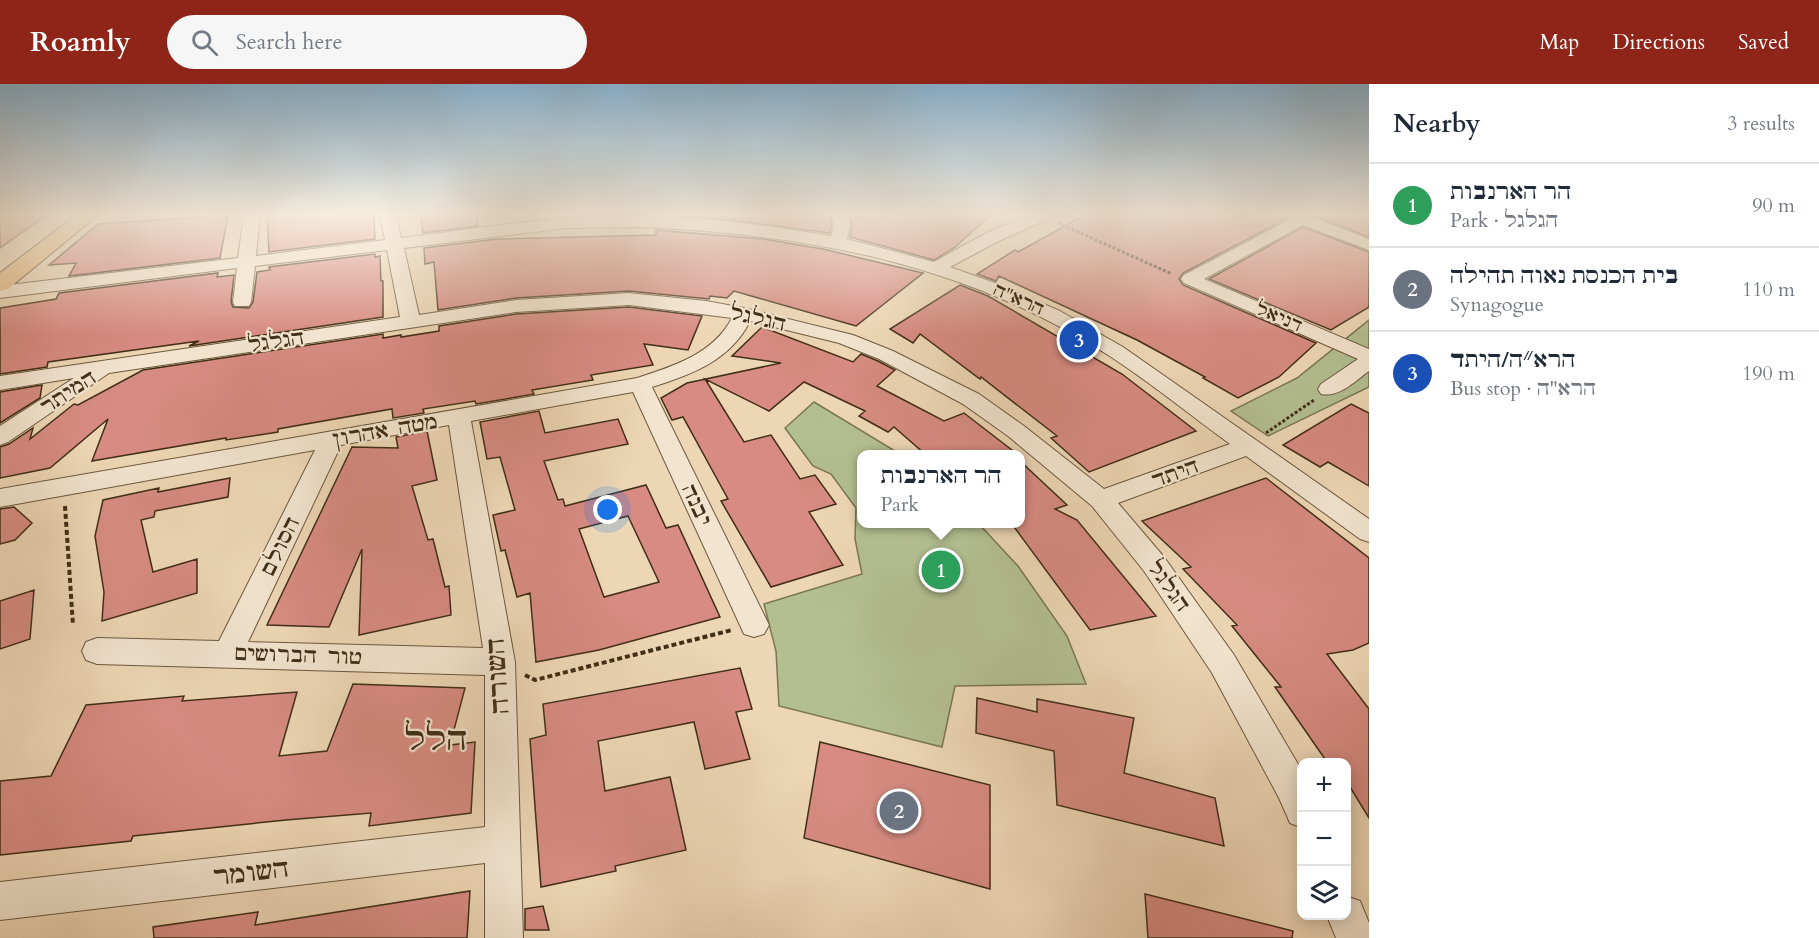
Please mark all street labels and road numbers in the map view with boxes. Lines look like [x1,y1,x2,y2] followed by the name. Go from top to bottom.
[989,277,1048,322] street label: הרא"ה
[1252,296,1306,338] street label: דניאל
[727,298,789,339] street label: הגלגל
[246,323,306,360] street label: הגלגל
[35,363,102,421] street label: המיתר
[330,407,440,454] street label: מטה אהרון
[1147,452,1203,495] street label: היתד
[674,480,719,531] street label: יבנה
[254,512,307,580] street label: הסולם
[1140,555,1197,618] street label: הגלגל
[477,637,518,715] street label: השורה
[233,639,363,672] street label: טור הברושים
[211,850,291,895] street label: השומר

